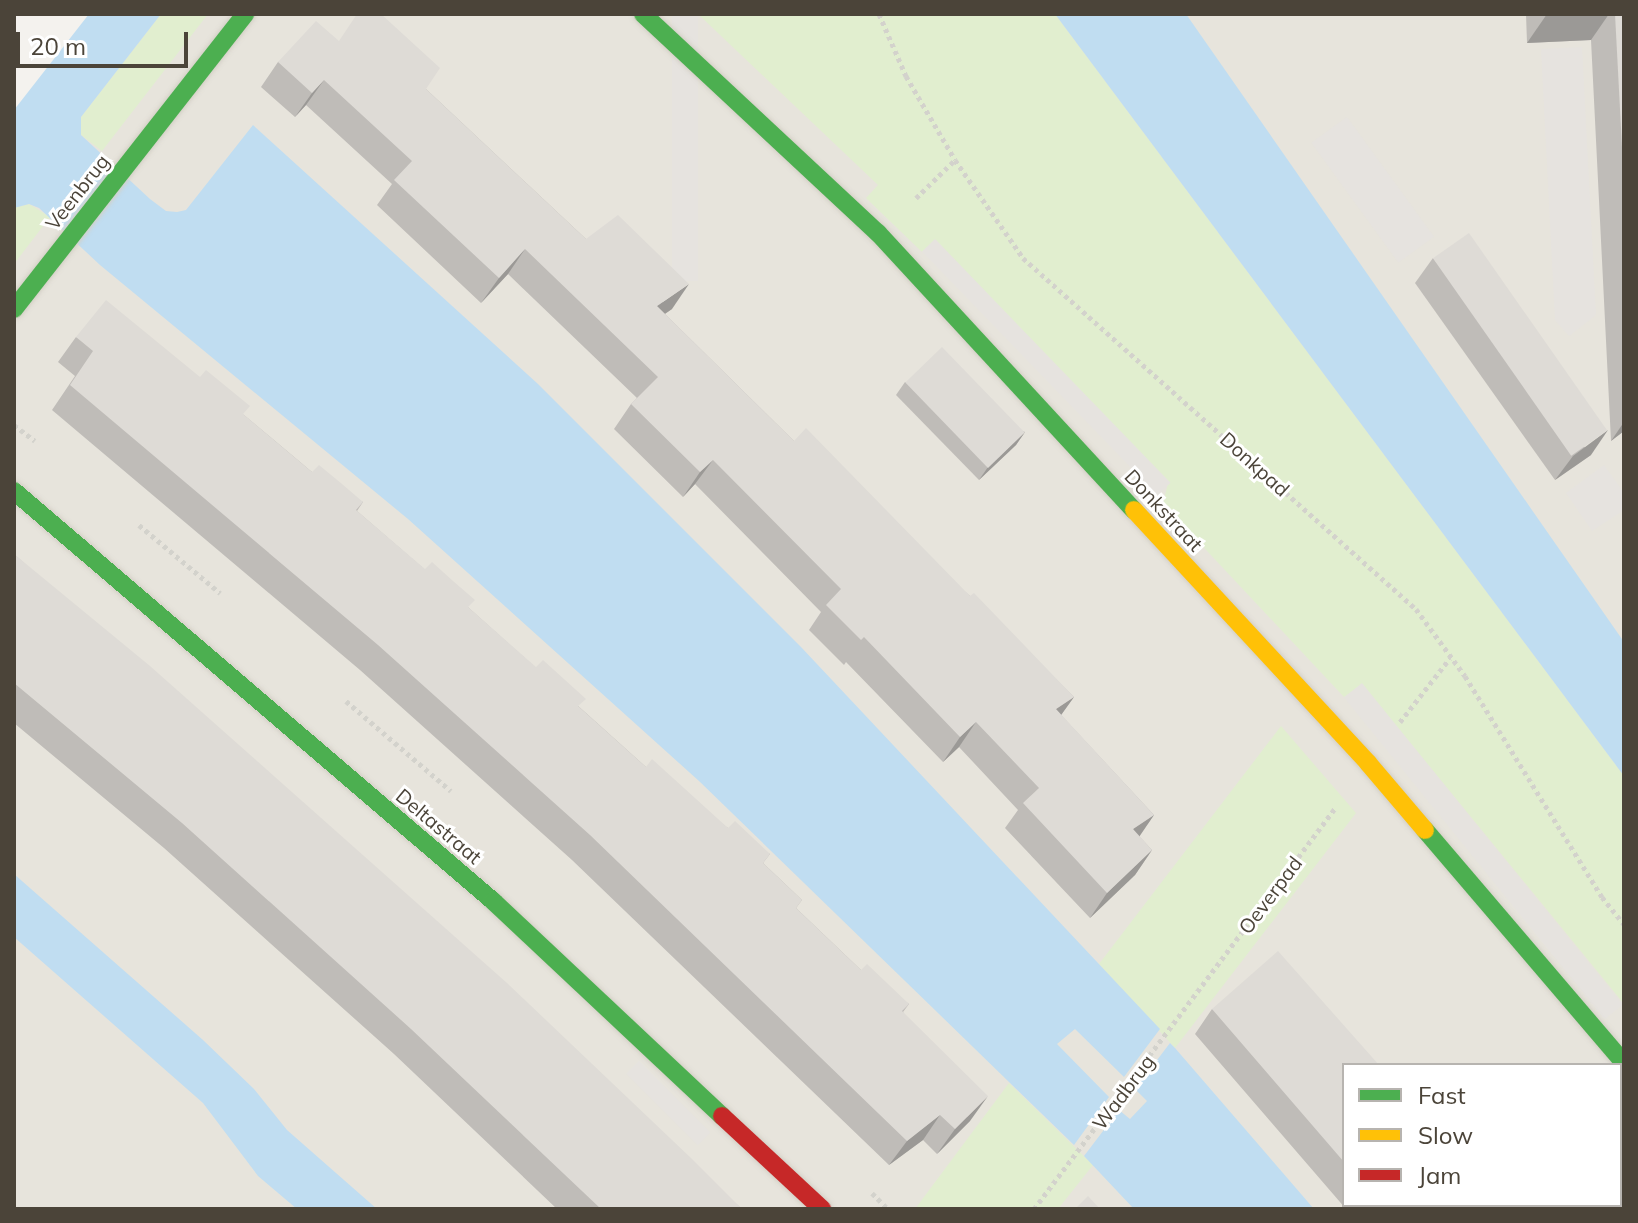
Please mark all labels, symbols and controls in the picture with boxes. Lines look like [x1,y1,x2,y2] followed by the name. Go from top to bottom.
[20,16,192,66] scale bar
[30,31,86,61] text: 20 m
[40,149,114,235] street label: Veenbrug
[1216,427,1294,501] street label: Donkpad
[1120,464,1208,556] street label: Donkstraat
[391,783,487,869] street label: Deltastraat
[1233,852,1307,938] street label: Oeverpad
[1087,1050,1159,1134] street label: Wadbrug
[1342,1063,1622,1207] legend
[1418,1080,1466,1110] text: Fast
[1418,1120,1473,1150] text: Slow
[1418,1160,1461,1190] text: Jam

